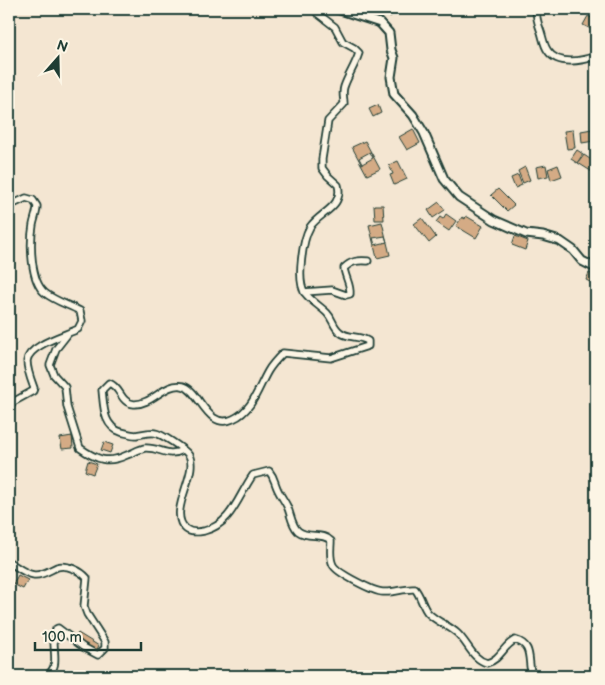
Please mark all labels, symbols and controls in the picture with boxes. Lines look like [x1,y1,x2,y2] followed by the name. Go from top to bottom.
[32,32,82,82] north arrow
[54,36,70,56] text: N
[35,620,141,652] scale bar
[42,628,82,647] text: 100 m

